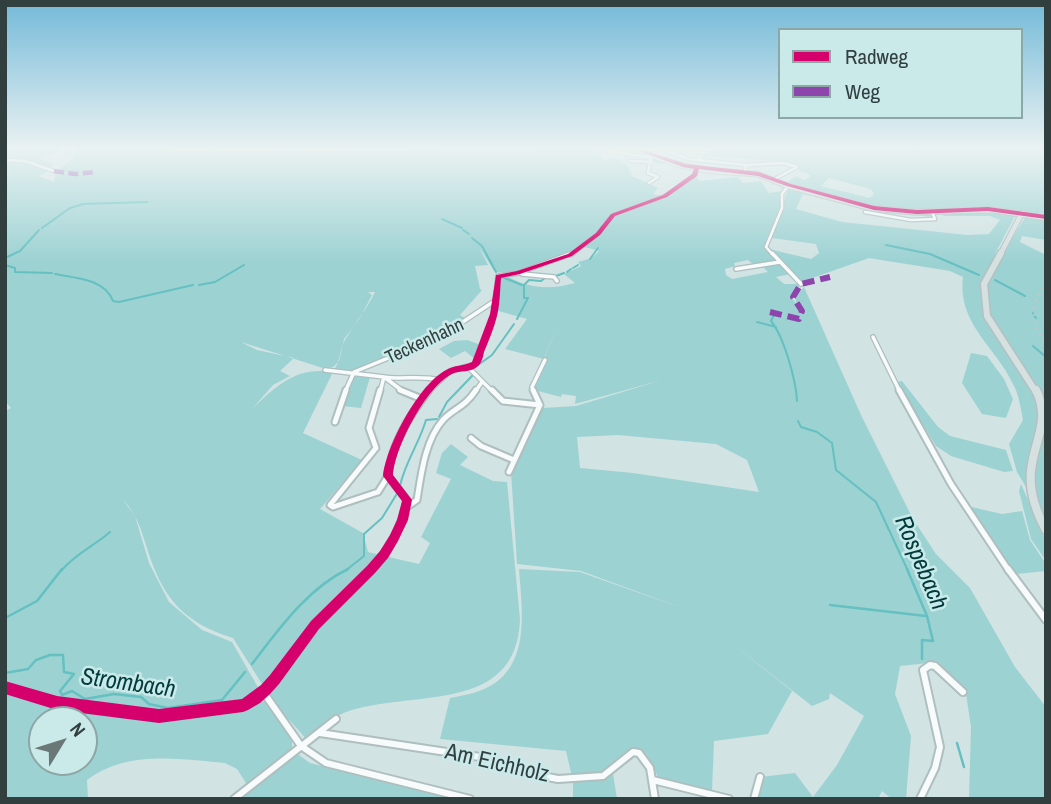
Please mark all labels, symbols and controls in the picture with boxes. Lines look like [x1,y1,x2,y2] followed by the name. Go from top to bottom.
[778,28,1023,119] legend
[845,42,908,71] text: Radweg
[845,77,880,106] text: Weg
[382,314,468,370] street label: Teckenhahn
[887,512,953,614] water label: Rospebach
[79,663,177,705] water label: Strombach
[28,706,98,776] north arrow
[64,717,92,742] text: N
[442,739,552,789] street label: Am Eichholz

